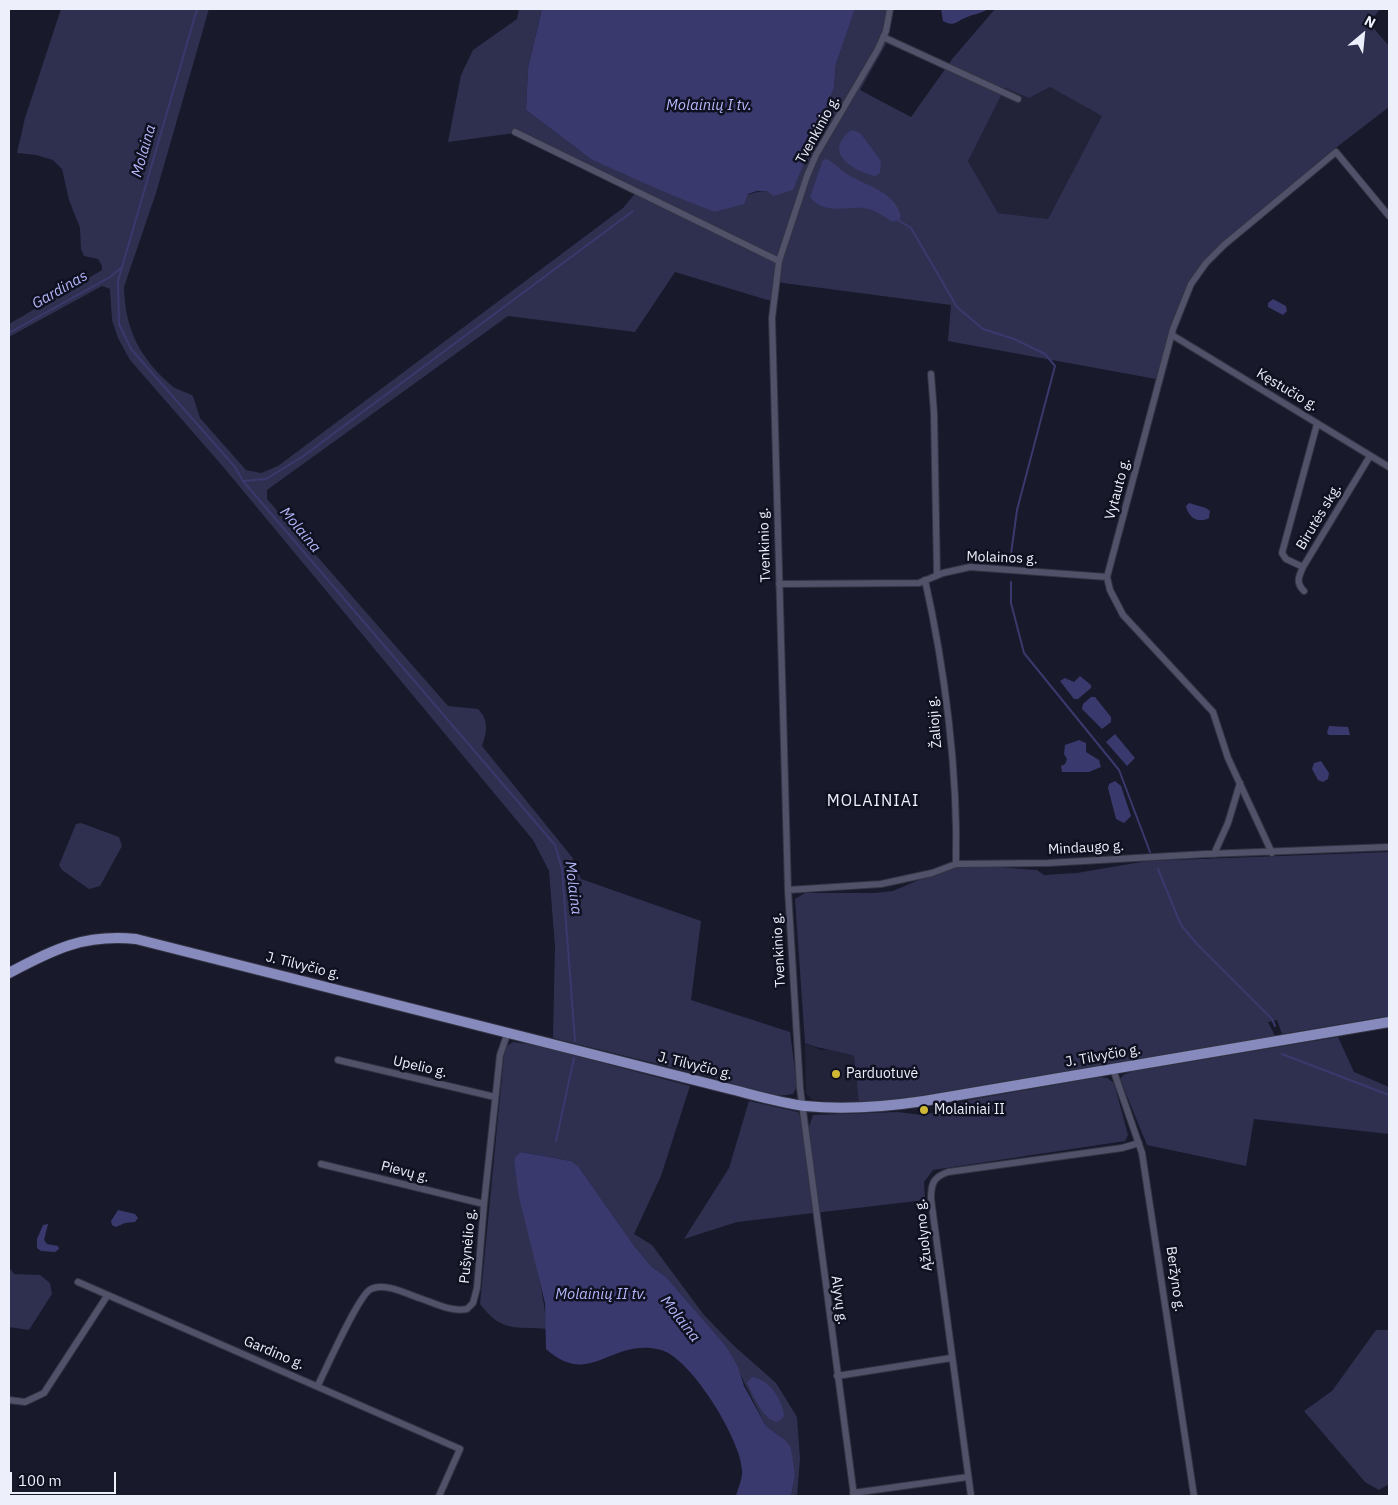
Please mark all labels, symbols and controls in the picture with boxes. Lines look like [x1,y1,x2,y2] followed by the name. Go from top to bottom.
[1338,10,1388,60] north arrow
[1361,11,1379,32] text: N
[793,93,843,167] street label: Tvenkinio g.
[666,97,752,115] water label: Molainių I tv.
[128,123,160,179] water label: Molaina
[29,267,91,313] water label: Gardinas
[1253,365,1321,415] street label: Kęstučio g.
[1102,456,1134,522] street label: Vytauto g.
[1293,481,1345,553] street label: Birutės skg.
[276,504,324,556] water label: Molaina
[755,507,775,583] street label: Tvenkinio g.
[966,548,1038,568] street label: Molainos g.
[924,695,946,749] street label: Žalioji g.
[826,791,920,811] district label: MOLAINIAI
[1048,838,1124,858] street label: Mindaugo g.
[561,860,585,916] water label: Molaina
[769,912,789,988] street label: Tvenkinio g.
[264,949,342,983] street label: J. Tilvyčio g.
[1064,1041,1142,1071] street label: J. Tilvyčio g.
[656,1049,734,1083] street label: J. Tilvyčio g.
[391,1053,449,1081] street label: Upelio g.
[846,1066,918,1082] place label: Parduotuvė
[830,1068,842,1080] marker: Parduotuvė
[934,1102,1005,1118] place label: Molainiai II
[918,1104,930,1116] marker: Molainiai II
[379,1158,431,1186] street label: Pievų g.
[912,1198,936,1272] street label: Ąžuolyno g.
[456,1208,480,1284] street label: Pušynėlio g.
[1162,1245,1188,1313] street label: Beržyno g.
[827,1274,851,1326] street label: Alyvų g.
[555,1286,647,1304] water label: Molainių II tv.
[656,1292,704,1346] water label: Molaina
[241,1333,307,1373] street label: Gardino g.
[12,1462,119,1494] scale bar
[18,1471,62,1490] text: 100 m

